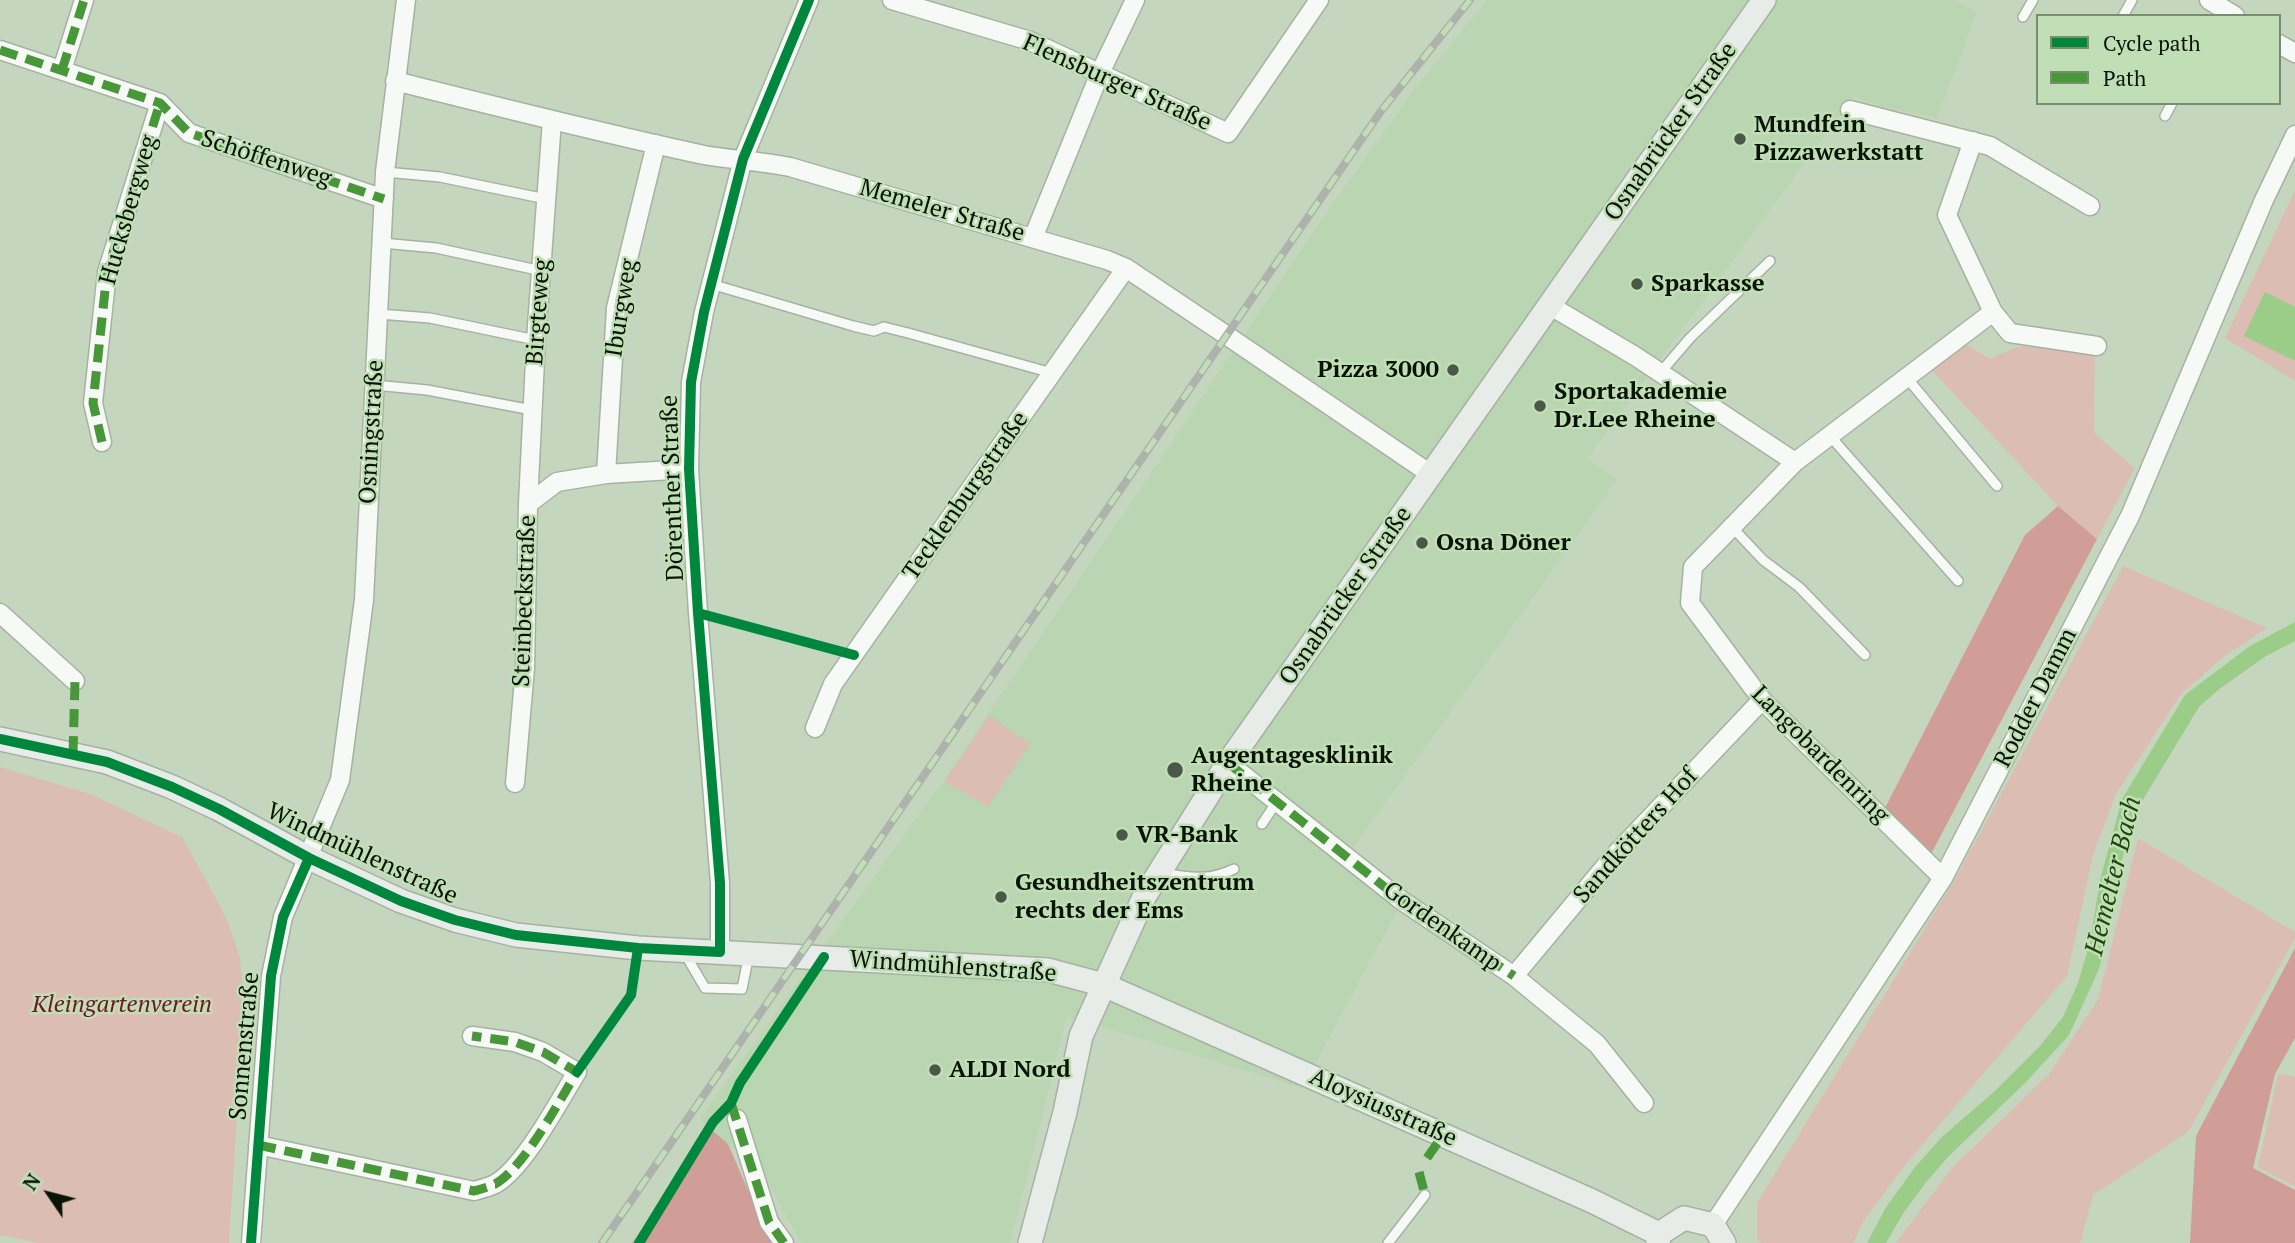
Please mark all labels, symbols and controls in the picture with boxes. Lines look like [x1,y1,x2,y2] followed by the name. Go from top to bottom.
[2036,14,2281,105] legend
[1018,28,1216,138] street label: Flensburger Straße
[2103,29,2201,57] text: Cycle path
[1599,37,1743,227] street label: Osnabrücker Straße
[2103,64,2146,92] text: Path
[1754,111,1924,167] place label: Mundfein Pizzawerkstatt
[197,124,335,194] street label: Schöffenweg
[1732,131,1748,147] marker: Mundfein Pizzawerkstatt
[94,132,164,288] street label: Hucksbergweg
[856,174,1028,248] street label: Memeler Straße
[600,257,644,359] street label: Iburgweg
[521,258,557,366] street label: Birgteweg
[1651,270,1765,298] place label: Sparkasse
[1629,276,1645,292] marker: Sparkasse
[1317,356,1439,384] place label: Pizza 3000
[354,359,390,505] street label: Osningstraße
[1445,362,1461,378] marker: Pizza 3000
[1554,378,1727,434] place label: Sportakademie Dr.Lee Rheine
[655,394,691,582] street label: Dörenther Straße
[1532,398,1548,414] marker: Sportakademie Dr.Lee Rheine
[897,406,1035,586] street label: Tecklenburgstraße
[1274,501,1418,691] street label: Osnabrücker Straße
[508,515,542,687] street label: Steinbeckstraße
[1436,529,1571,557] place label: Osna Döner
[1414,535,1430,551] marker: Osna Döner
[1989,624,2083,772] street label: Rodder Damm
[1745,680,1895,830] street label: Langobardenring
[1191,742,1393,798] place label: Augentagesklinik Rheine
[1165,760,1185,780] marker: Augentagesklinik Rheine
[1568,762,1704,910] street label: Sandkötters Hof
[2079,794,2149,958] water label: Hemelter Bach
[262,797,462,911] street label: Windmühlenstraße
[1136,821,1238,849] place label: VR-Bank
[1114,827,1130,843] marker: VR-Bank
[1015,869,1255,925] place label: Gesundheitszentrum rechts der Ems
[1377,876,1507,978] street label: Gordenkamp
[993,889,1009,905] marker: Gesundheitszentrum rechts der Ems
[849,945,1057,989] street label: Windmühlenstraße
[224,971,266,1121] street label: Sonnenstraße
[32,991,212,1019] park label: Kleingartenverein
[949,1056,1071,1084] place label: ALDI Nord
[927,1062,943,1078] marker: ALDI Nord
[1305,1063,1461,1153] street label: Aloysiusstraße
[14,1159,84,1229] north arrow
[17,1169,46,1195] text: N

